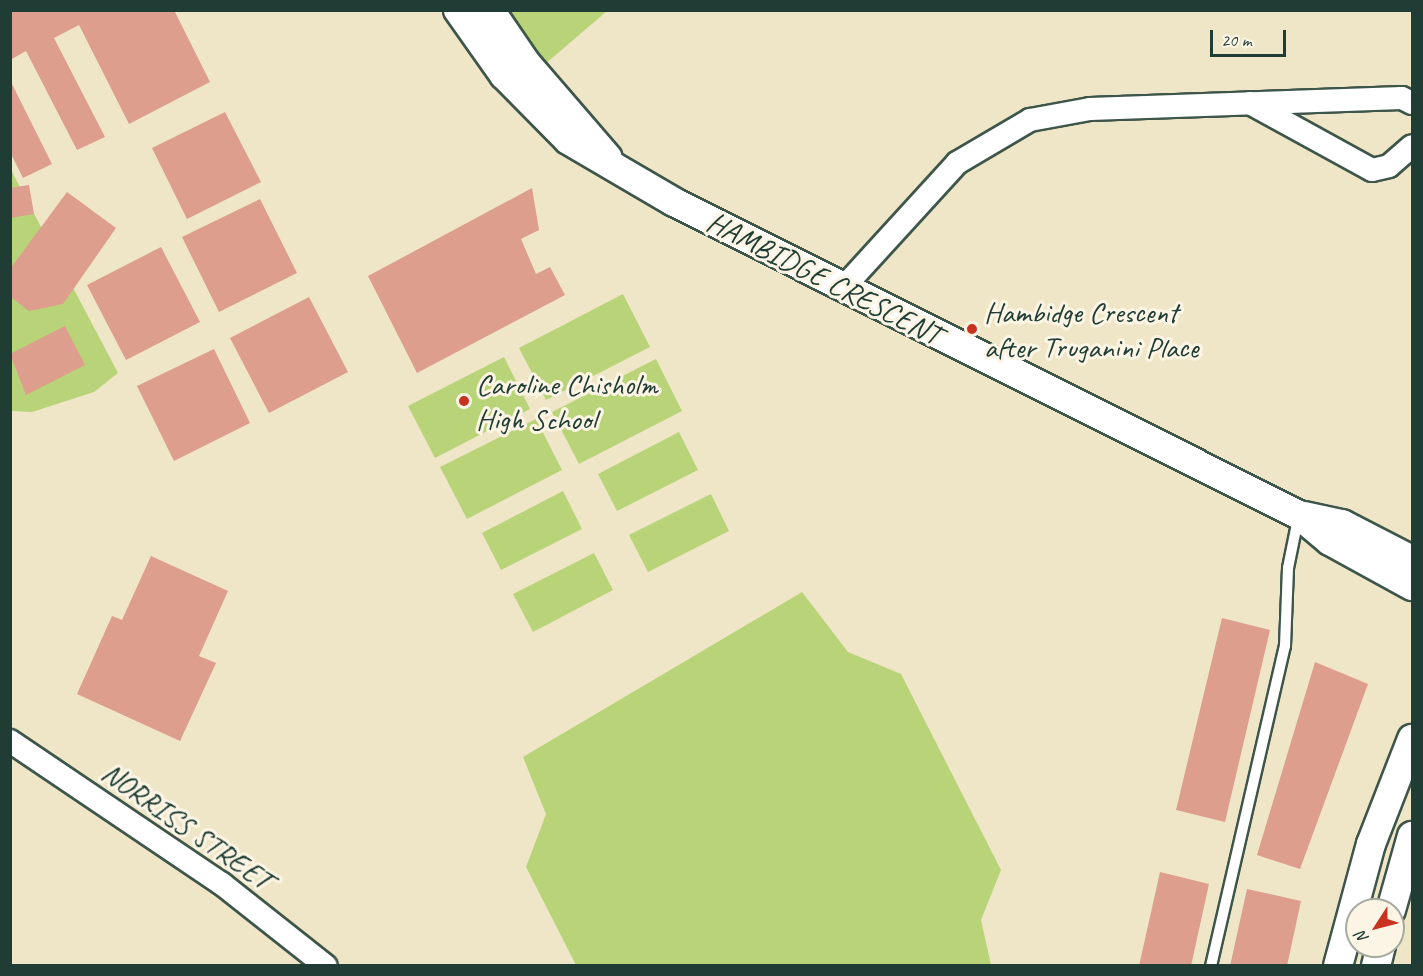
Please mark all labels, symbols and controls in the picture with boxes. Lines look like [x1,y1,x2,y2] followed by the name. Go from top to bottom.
[1213,18,1290,56] scale bar
[1221,29,1252,51] text: 20 m
[702,204,946,352] street label: HAMBIDGE CRESCENT
[984,294,1196,364] place label: Hambidge Crescent after Truganini Place
[965,322,979,336] marker: Hambidge Crescent after Truganini Place
[476,366,657,436] place label: Caroline Chisholm High School
[457,394,471,408] marker: Caroline Chisholm High School
[95,754,279,898] street label: NORRISS STREET
[1345,898,1405,958] north arrow
[1351,928,1373,947] text: N

